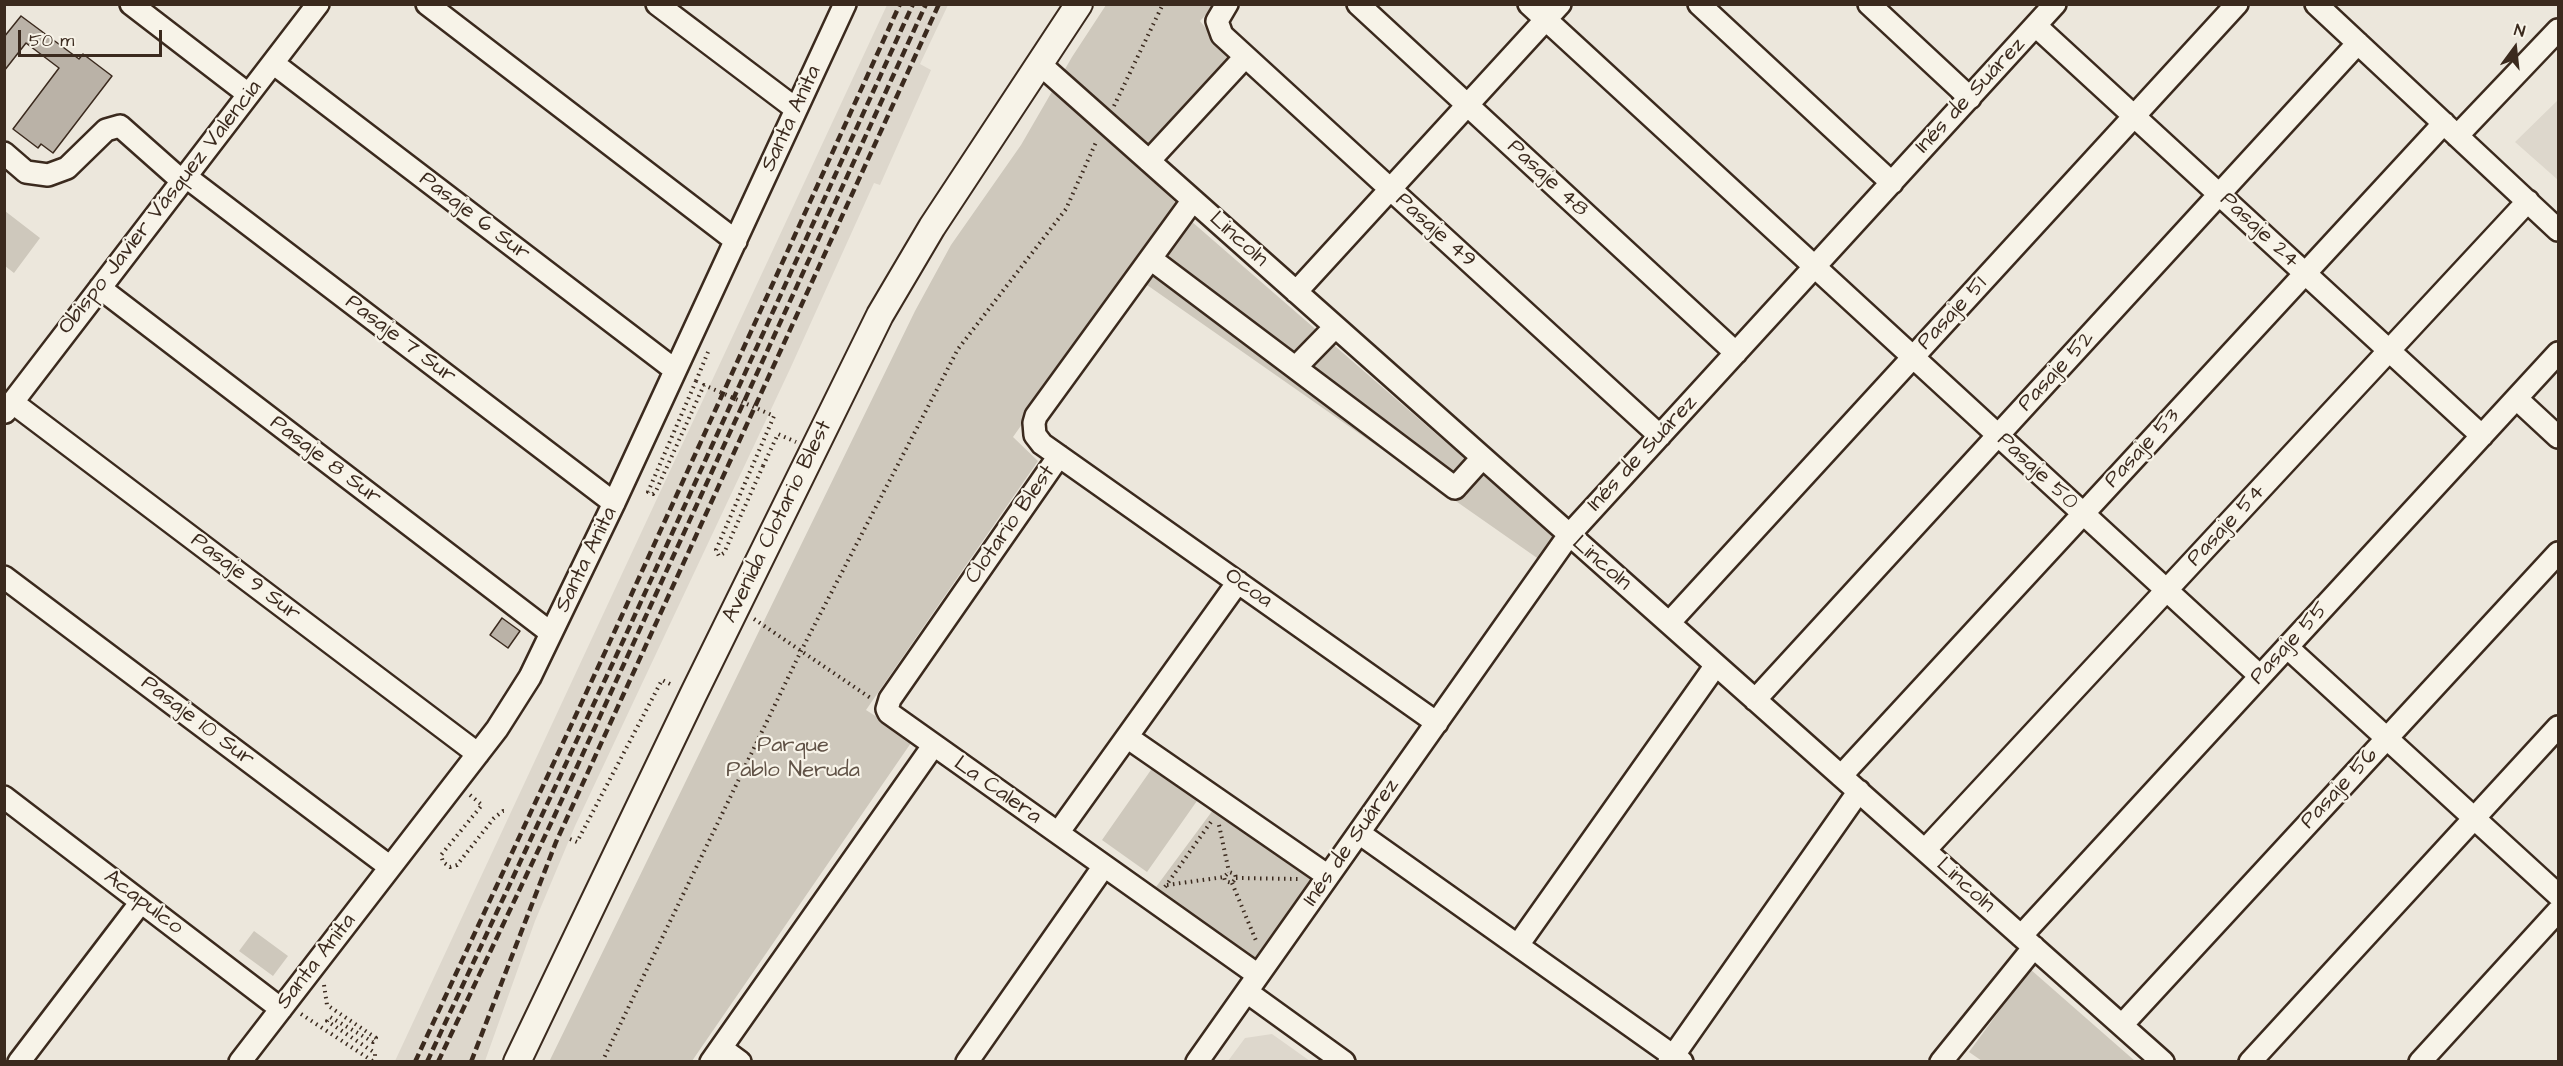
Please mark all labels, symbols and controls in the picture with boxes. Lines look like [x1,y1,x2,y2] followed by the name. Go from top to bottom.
[21,18,165,56] scale bar
[2485,18,2545,78] north arrow
[2512,19,2527,43] text: N
[29,28,74,53] text: 50 m
[1910,32,2032,160] street label: Inés de Suárez
[756,62,828,176] street label: Santa Anita
[54,76,268,340] street label: Obispo Javier Vásquez Valencia
[1501,135,1593,223] street label: Pasaje 48
[413,167,535,267] street label: Pasaje 6 Sur
[2214,187,2304,275] street label: Pasaje 24
[1389,188,1481,274] street label: Pasaje 49
[1203,207,1273,273] street label: Lincoln
[1912,272,1994,356] street label: Pasaje 51
[339,290,461,390] street label: Pasaje 7 Sur
[2013,326,2101,418] street label: Pasaje 52
[1582,390,1704,518] street label: Inés de Suárez
[2100,404,2186,494] street label: Pasaje 53
[264,411,386,511] street label: Pasaje 8 Sur
[717,416,839,628] street label: Avenida Clotario Blest
[1991,428,2083,516] street label: Pasaje 50
[960,460,1062,590] street label: Clotario Blest
[2182,479,2272,573] street label: Pasaje 54
[550,503,624,617] street label: Santa Anita
[185,528,305,628] street label: Pasaje 9 Sur
[1566,531,1636,597] street label: Lincoln
[1219,563,1277,615] street label: Ocoa
[2245,597,2335,691] street label: Pasaje 55
[135,671,259,773] street label: Pasaje 10 Sur
[726,733,860,784] park label: Parque Pablo Neruda
[2296,743,2384,835] street label: Pasaje 56
[948,751,1046,831] street label: La Calera
[1298,774,1406,912] street label: Inés de Suárez
[1930,853,2000,919] street label: Lincoln
[98,865,188,941] street label: Acapulco
[272,909,362,1015] street label: Santa Anita

